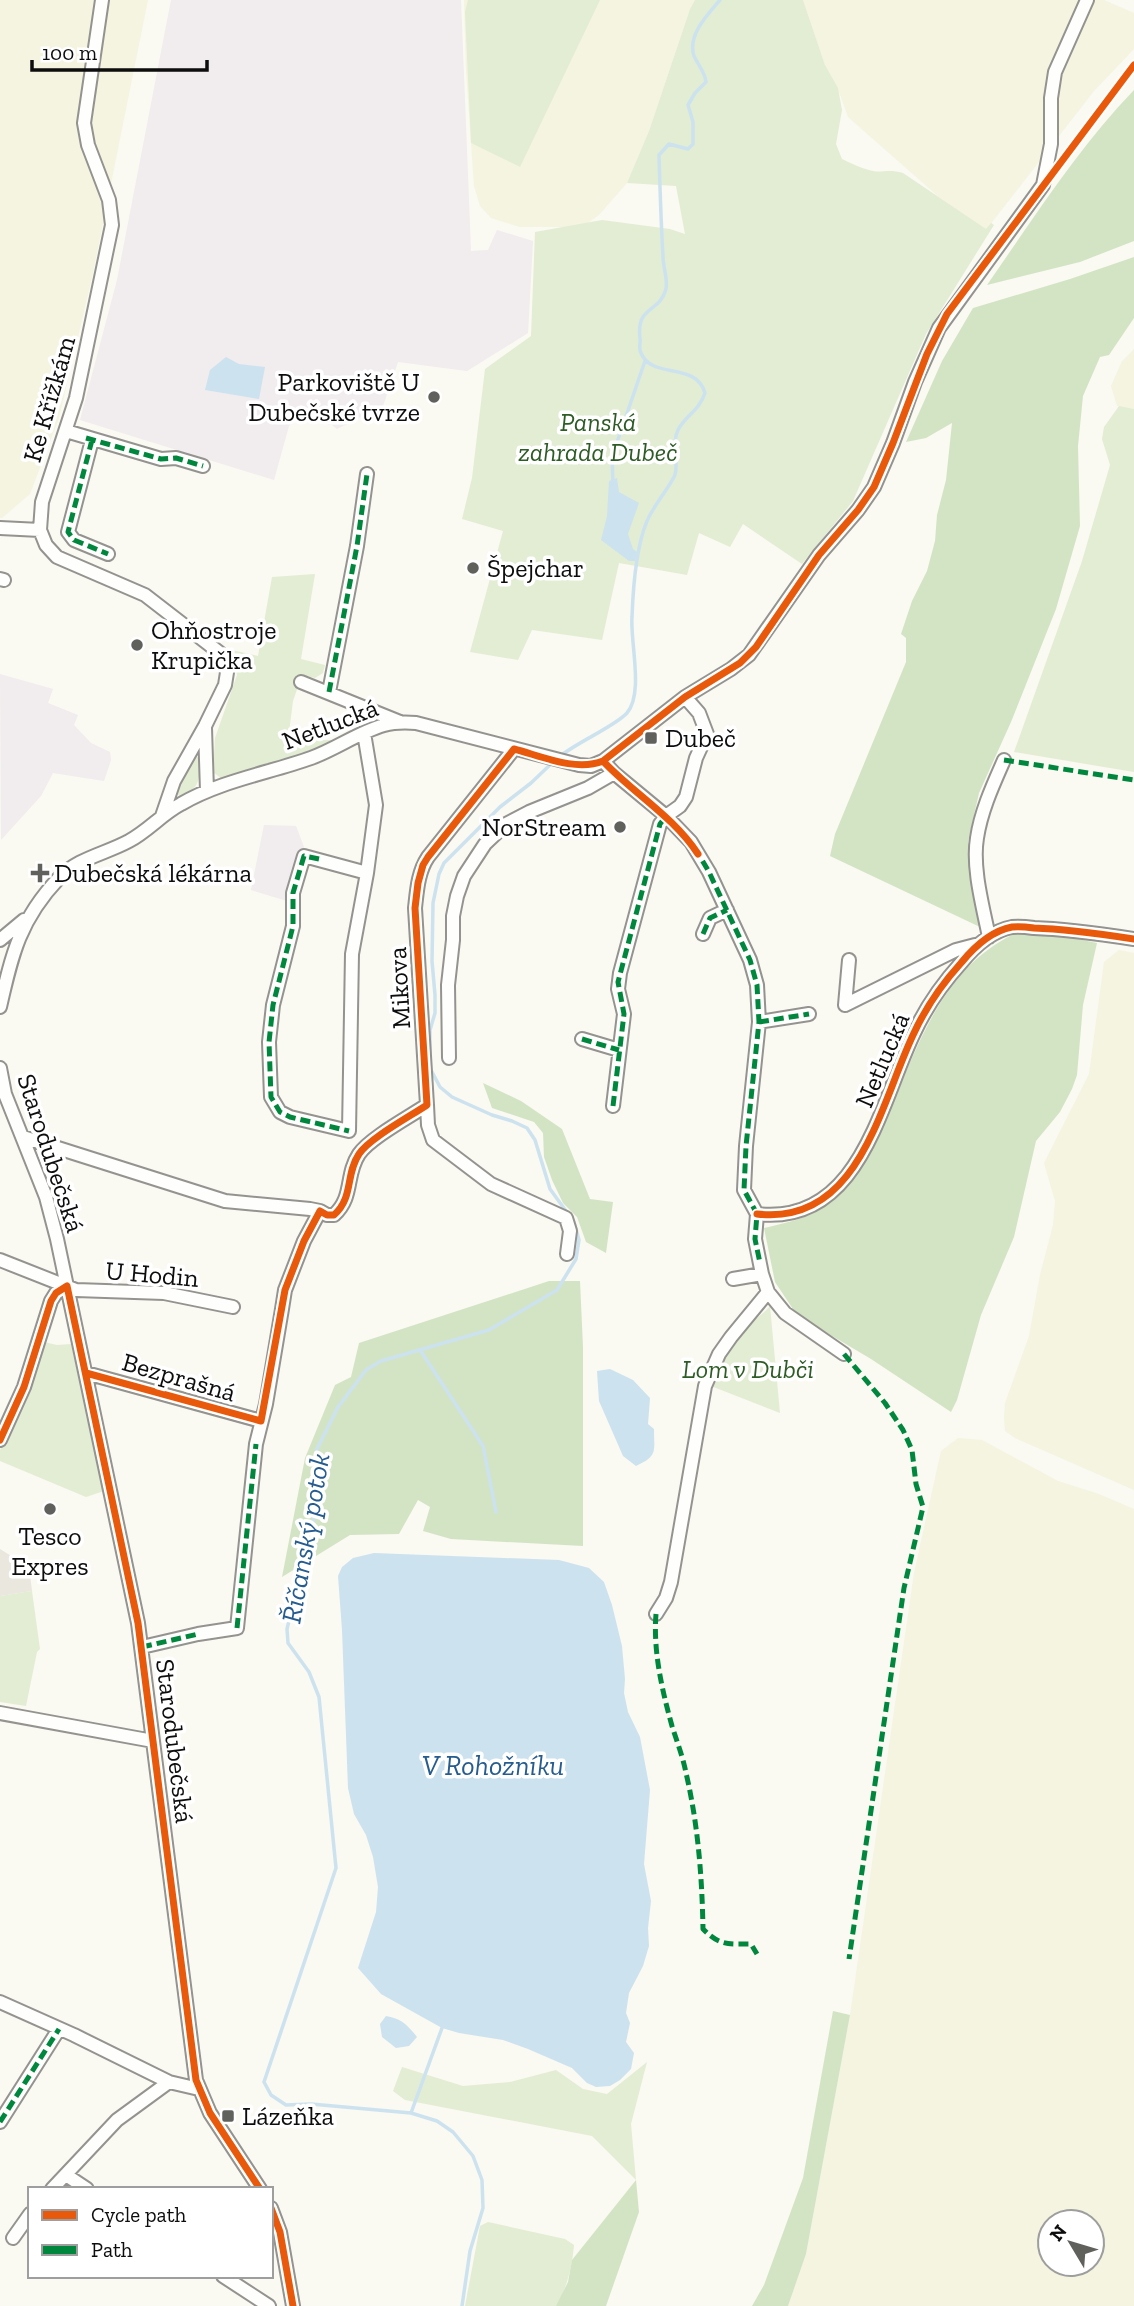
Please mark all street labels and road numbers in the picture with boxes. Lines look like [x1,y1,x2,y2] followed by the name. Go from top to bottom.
[16,332,82,466] street label: Ke Křížkám
[278,691,383,757] street label: Netlucká
[381,946,417,1030] street label: Mikova
[848,1007,916,1112] street label: Netlucká
[10,1070,92,1237] street label: Starodubečská
[104,1254,200,1294] street label: U Hodin
[119,1346,240,1409] street label: Bezprašná
[149,1657,201,1825] street label: Starodubečská

